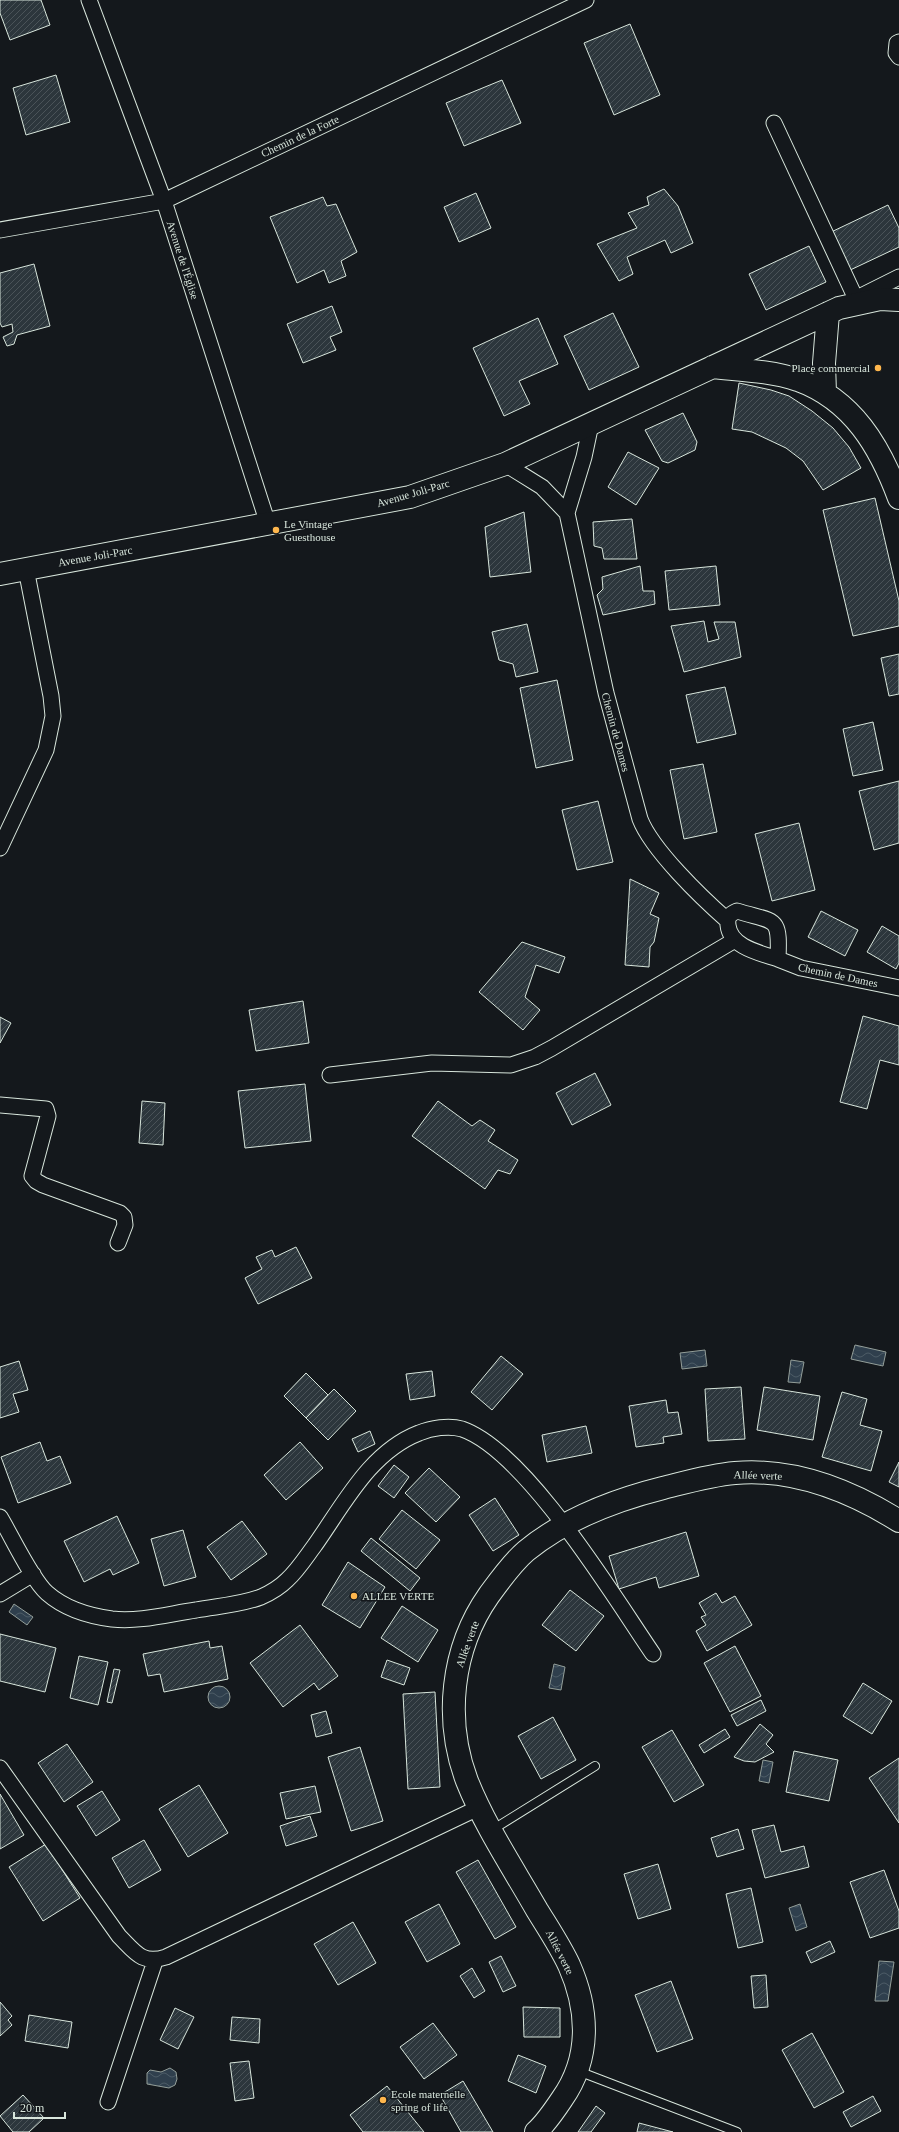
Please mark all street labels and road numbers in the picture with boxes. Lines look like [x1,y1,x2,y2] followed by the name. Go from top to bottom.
[259,113,341,159] street label: Chemin de la Forte
[165,219,201,301] street label: Avenue de l'Église
[375,477,451,509] street label: Avenue Joli-Parc
[57,544,133,568] street label: Avenue Joli-Parc
[600,691,632,773] street label: Chemin de Dames
[797,961,879,989] street label: Chemin de Dames
[734,1468,783,1482] street label: Allée verte
[453,1619,481,1669] street label: Allée verte
[544,1928,576,1976] street label: Allée verte

